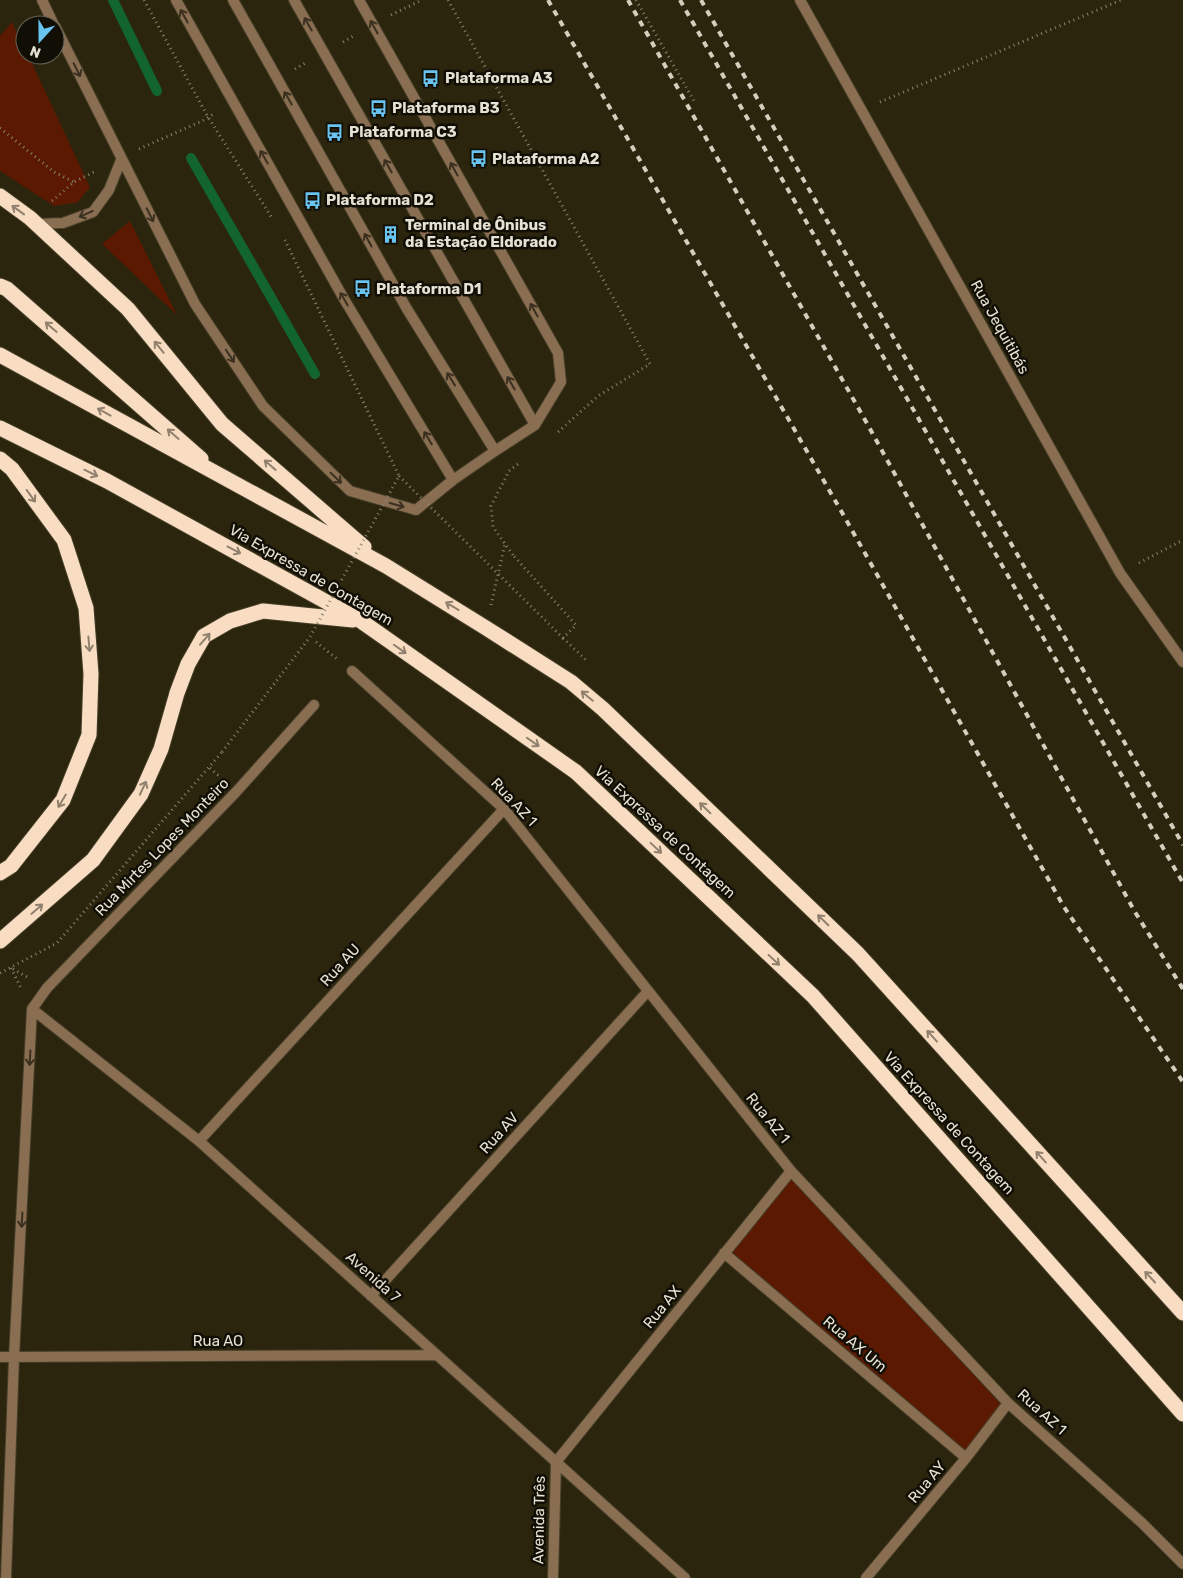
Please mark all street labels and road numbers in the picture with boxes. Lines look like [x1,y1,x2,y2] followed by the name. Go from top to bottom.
[967,277,1033,377] street label: Rua Jequitibás
[226,521,396,629] street label: Via Expressa de Contagem
[591,762,739,902] street label: Via Expressa de Contagem
[91,774,233,920] street label: Rua Mirtes Lopes Monteiro
[487,774,541,830] street label: Rua AZ 1
[316,940,364,990] street label: Rua AU
[880,1048,1018,1198] street label: Via Expressa de Contagem
[742,1089,794,1147] street label: Rua AZ 1
[476,1108,522,1157] street label: Rua AV
[342,1248,404,1306] street label: Avenida 7
[639,1282,685,1332] street label: Rua AX
[820,1312,890,1376] street label: Rua AX Um
[193,1332,243,1350] street label: Rua AO
[1014,1385,1070,1439] street label: Rua AZ 1
[904,1457,950,1507] street label: Rua AY
[529,1475,549,1564] street label: Avenida Três

